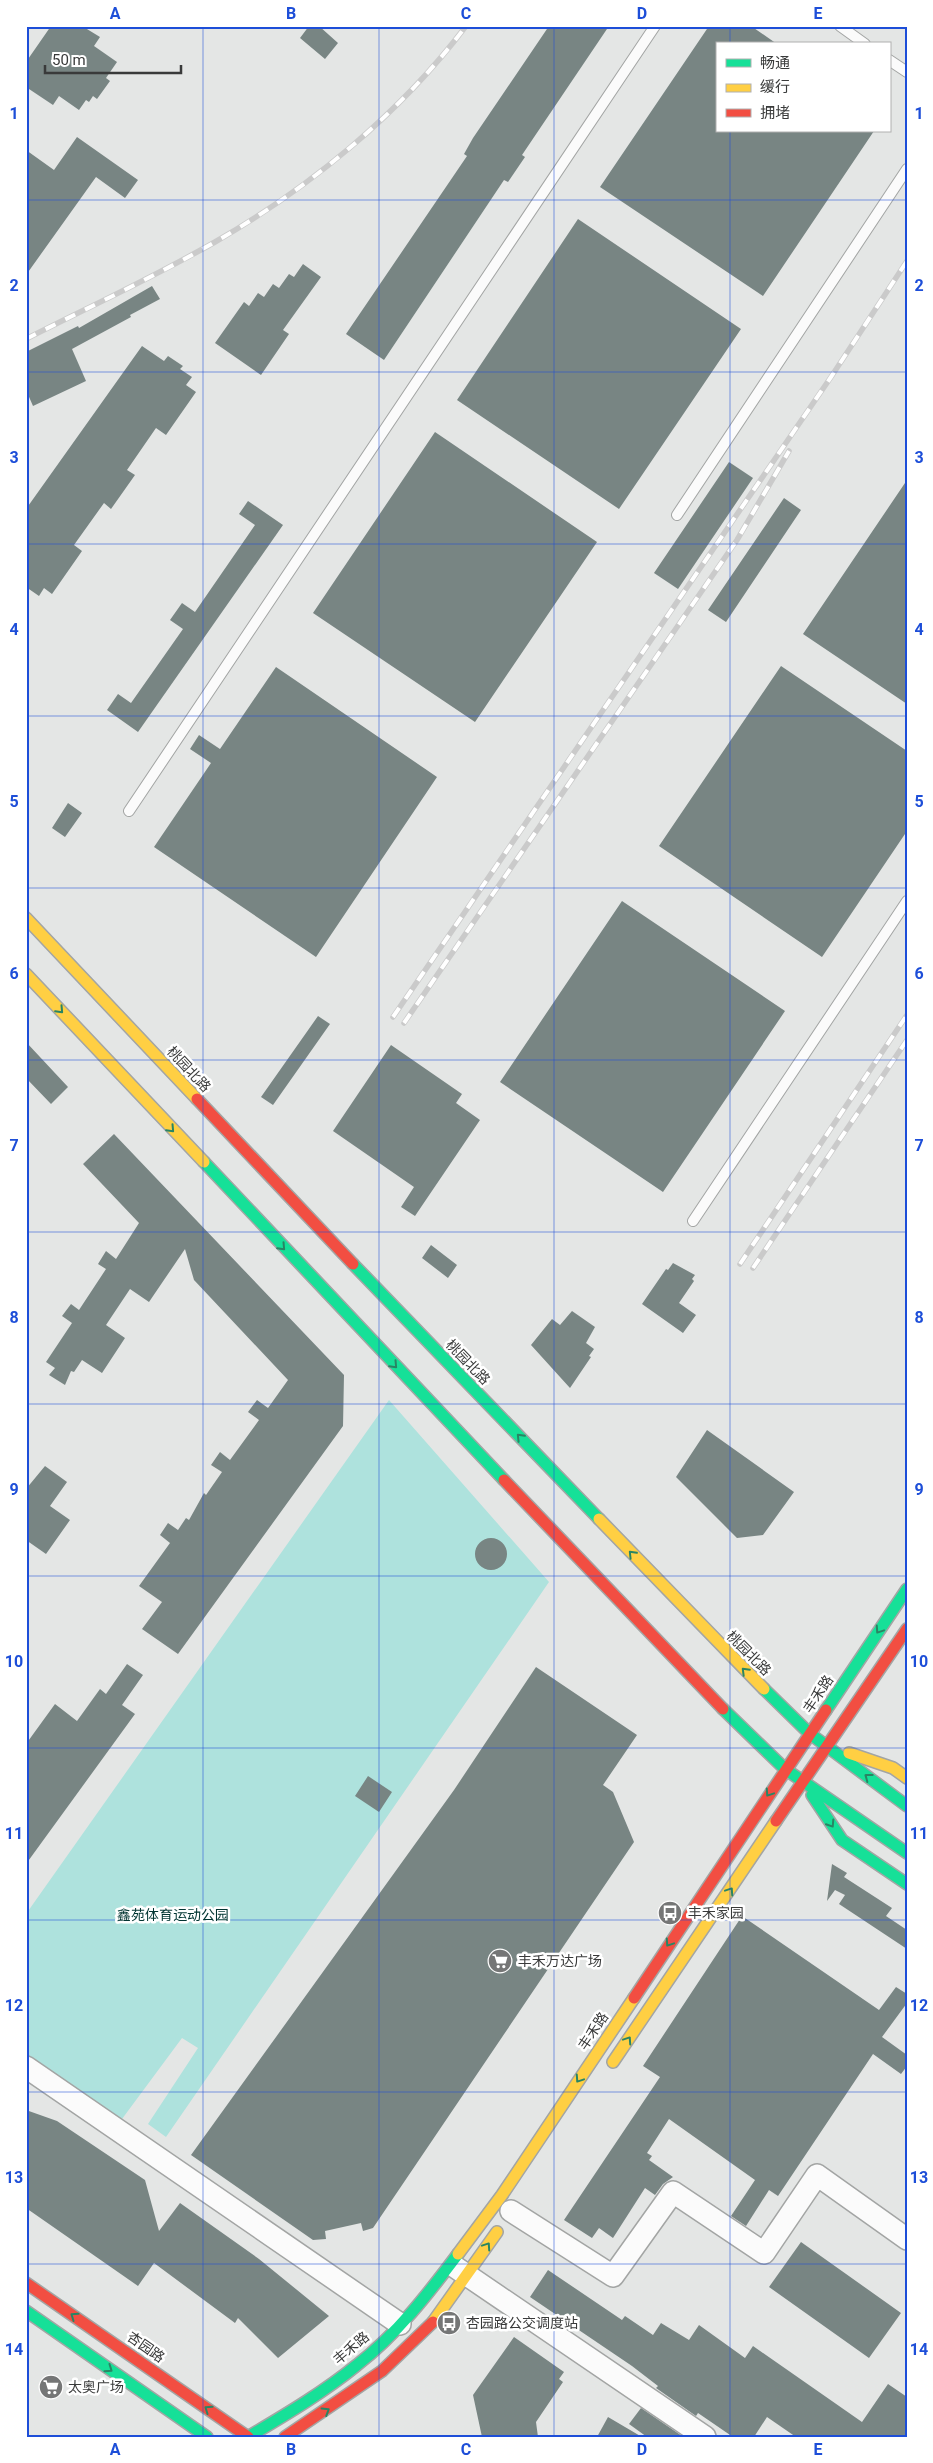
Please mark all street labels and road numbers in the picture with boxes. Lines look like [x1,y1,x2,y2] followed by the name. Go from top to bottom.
[164,1043,214,1095] street label: 桃园北路
[443,1336,493,1388] street label: 桃园北路
[724,1628,774,1678] street label: 桃园北路
[800,1672,836,1716] street label: 丰禾路
[575,2009,611,2053] street label: 丰禾路
[124,2328,168,2366] street label: 杏园路
[330,2328,372,2368] street label: 丰禾路

